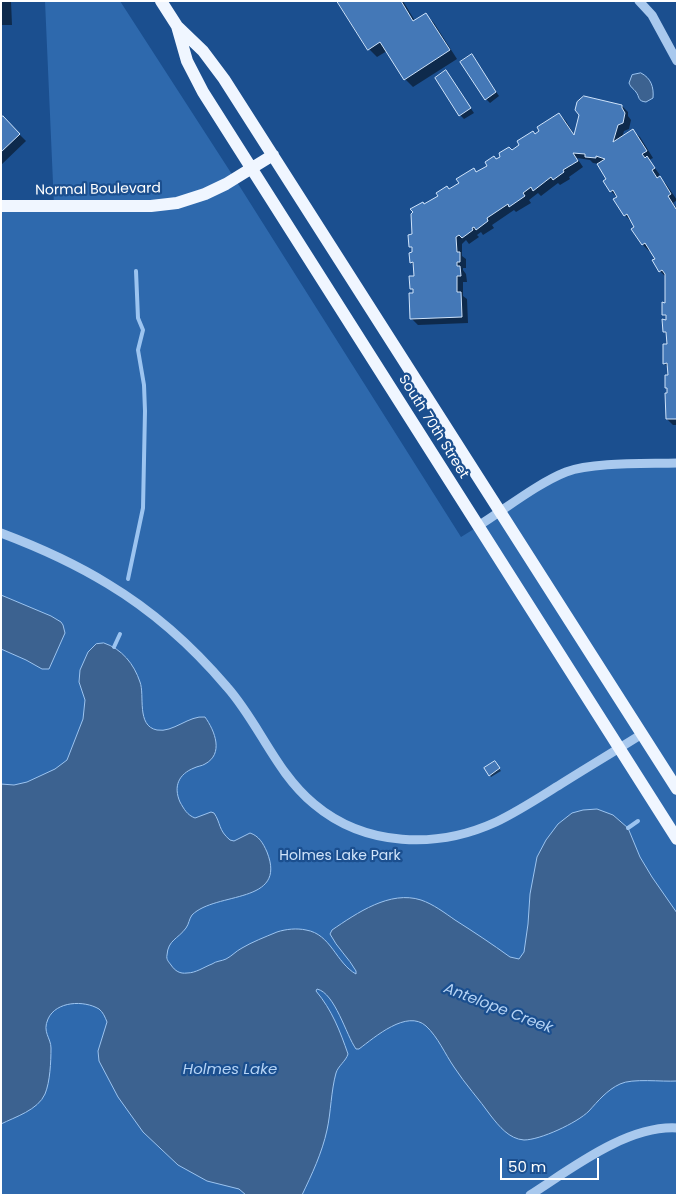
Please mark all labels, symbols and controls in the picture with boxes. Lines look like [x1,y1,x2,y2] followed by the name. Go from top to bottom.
[35,181,161,199] street label: Normal Boulevard
[394,372,472,482] street label: South 70th Street
[279,848,401,864] park label: Holmes Lake Park
[441,980,555,1038] water label: Antelope Creek
[183,1061,277,1079] water label: Holmes Lake
[503,1148,602,1180] scale bar
[508,1156,546,1177] text: 50 m

